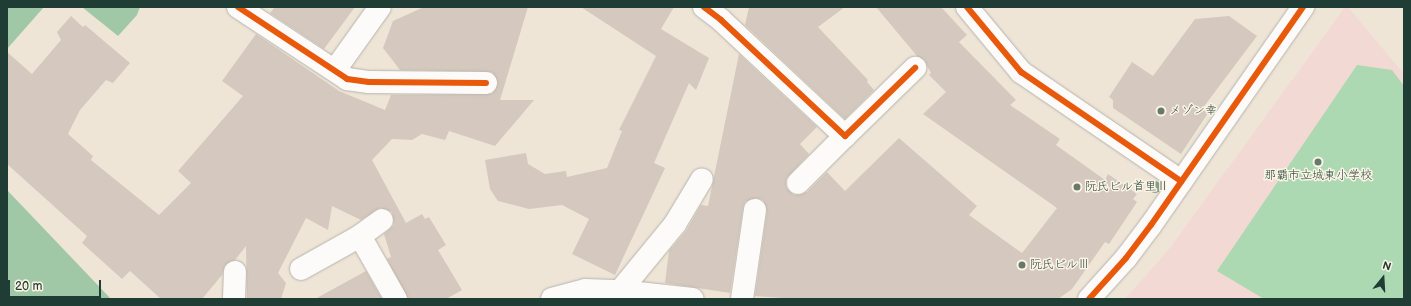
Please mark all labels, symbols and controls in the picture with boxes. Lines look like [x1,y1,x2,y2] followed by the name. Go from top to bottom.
[1169,104,1217,118] place label: メゾン幸
[1156,106,1166,116] marker: メゾン幸
[1313,157,1323,167] marker: 那覇市立城東小学校
[1264,169,1372,183] place label: 那覇市立城東小学校
[1085,180,1169,194] place label: 阮氏ビル首里Ⅱ
[1072,182,1082,192] marker: 阮氏ビル首里Ⅱ
[1030,258,1090,272] place label: 阮氏ビルⅢ
[1363,258,1403,298] north arrow
[1381,259,1393,274] text: N
[1017,260,1027,270] marker: 阮氏ビルⅢ
[10,272,103,298] scale bar
[15,279,42,294] text: 20 m

